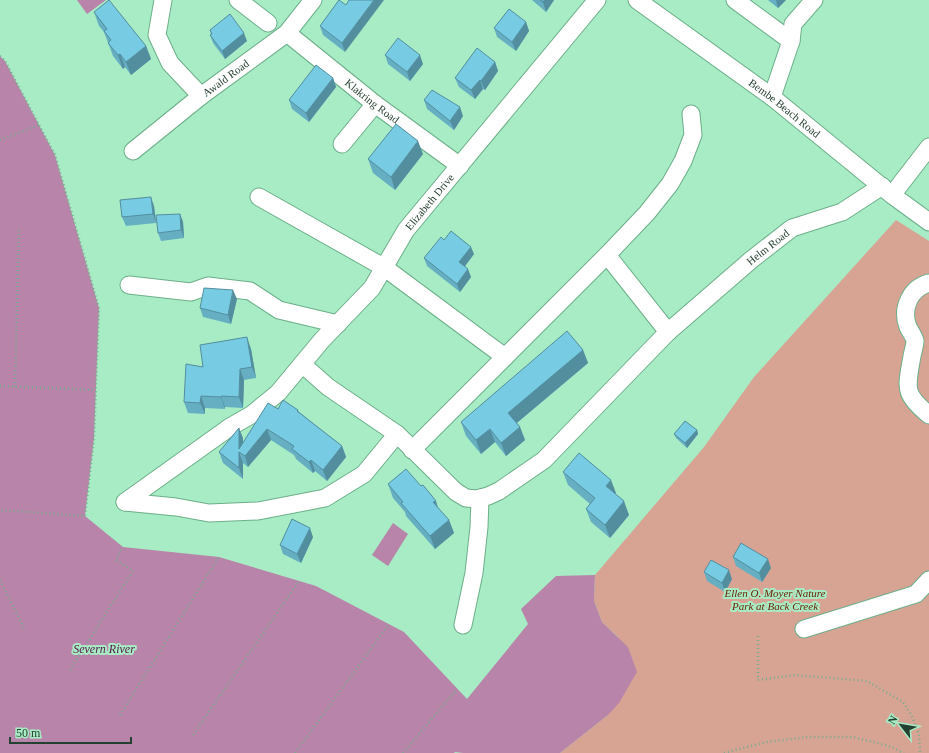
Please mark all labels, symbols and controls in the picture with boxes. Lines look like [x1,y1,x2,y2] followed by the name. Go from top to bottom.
[200,57,252,99] street label: Awald Road
[343,76,402,126] street label: Klakring Road
[747,76,823,140] street label: Bembe Beach Road
[403,171,456,232] street label: Elizabeth Drive
[744,226,792,267] street label: Helm Road
[723,587,826,612] park label: Ellen O. Moyer Nature Park at Back Creek
[73,642,135,656] water label: Severn River
[881,705,921,745] north arrow
[885,713,900,726] text: N
[10,719,131,745] scale bar
[16,726,41,740] text: 50 m

